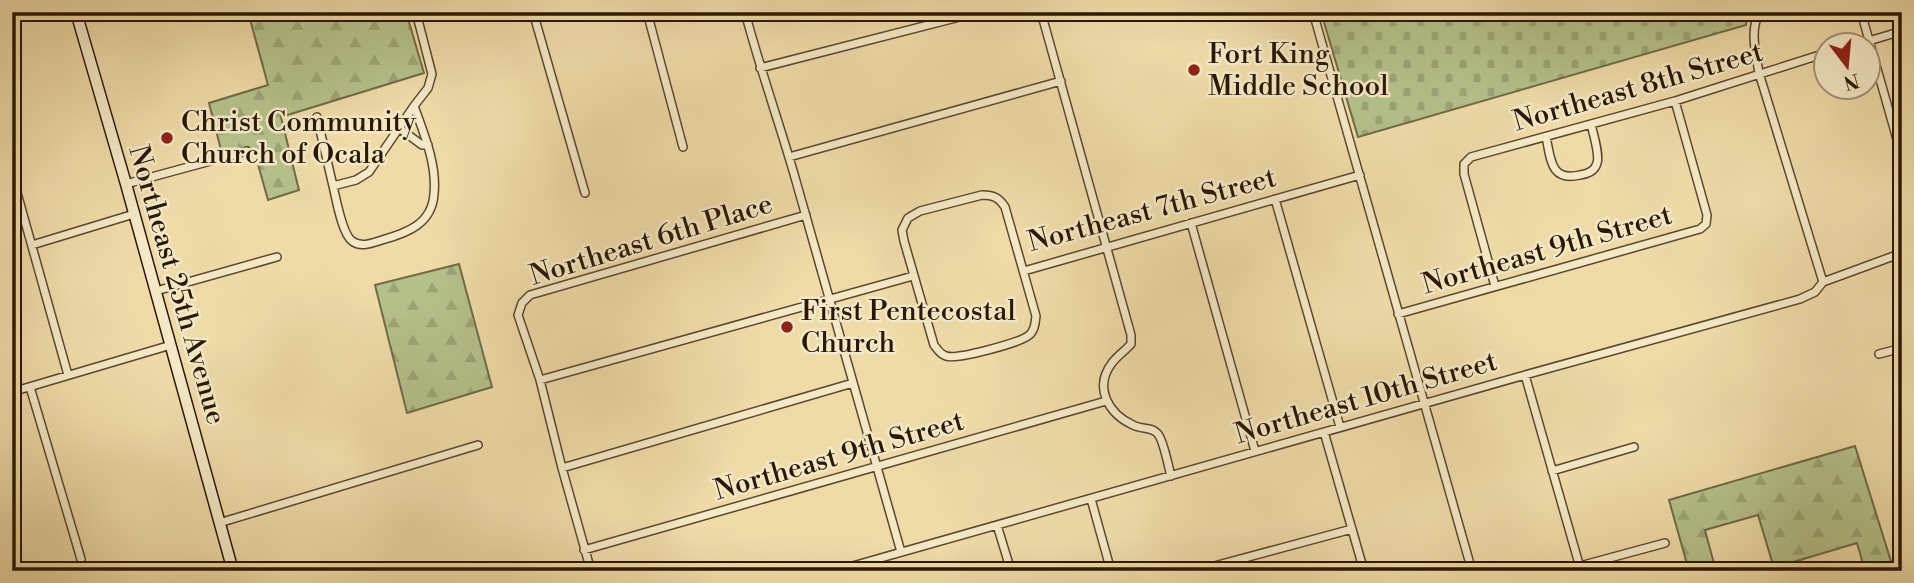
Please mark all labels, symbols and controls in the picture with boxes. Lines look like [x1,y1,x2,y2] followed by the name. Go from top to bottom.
[1812,32,1882,102] north arrow
[1509,35,1767,139] street label: Northeast 8th Street
[1208,37,1388,104] place label: Fort King Middle School
[1186,62,1202,78] marker: Fort King Middle School
[1841,68,1862,95] text: N
[181,105,416,172] place label: Christ Community Church of Ocala
[159,130,175,146] marker: Christ Community Church of Ocala
[120,141,234,429] street label: Northeast 25th Avenue
[1024,160,1280,260] street label: Northeast 7th Street
[525,186,777,294] street label: Northeast 6th Place
[1418,198,1676,302] street label: Northeast 9th Street
[801,294,1016,361] place label: First Pentecostal Church
[779,319,795,335] marker: First Pentecostal Church
[1231,344,1501,452] street label: Northeast 10th Street
[710,404,968,508] street label: Northeast 9th Street

